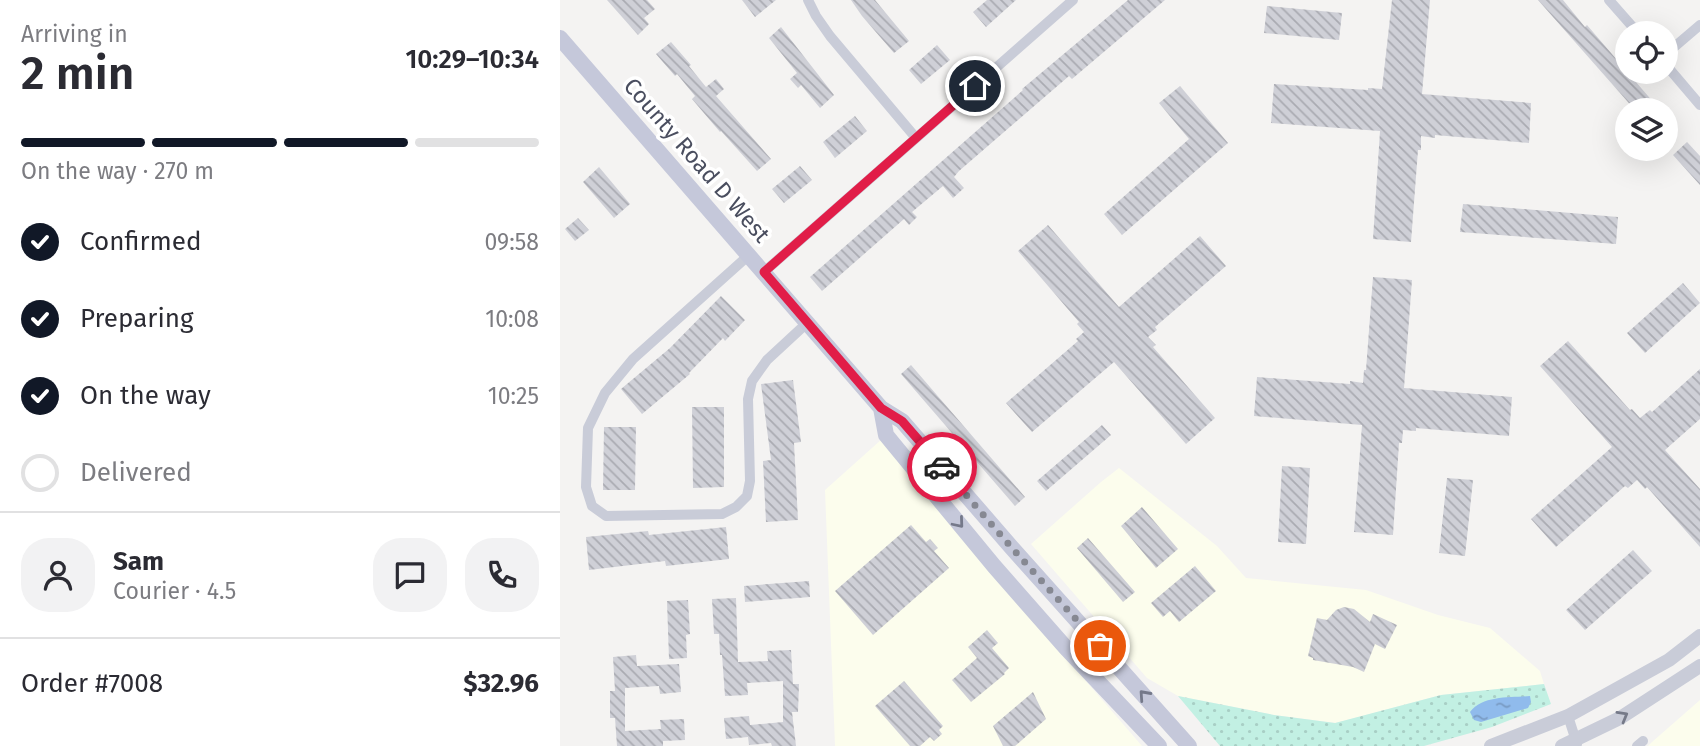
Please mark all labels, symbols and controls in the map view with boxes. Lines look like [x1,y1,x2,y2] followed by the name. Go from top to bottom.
[21,20,128,48] text: Arriving in
[1615,21,1678,161] map controls
[1615,21,1678,84] button: locate
[405,44,539,75] text: 10:29–10:34
[21,46,134,101] text: 2 min
[945,56,1005,116] pin
[956,67,994,105] icon: home
[618,72,776,248] street label: County Road D West
[1615,98,1678,161] button: layers
[21,157,214,185] text: On the way · 270 m
[21,223,59,261] icon: check
[80,226,201,257] text: Confirmed
[485,228,539,256] text: 09:58
[21,300,59,338] icon: check
[80,303,193,334] text: Preparing
[485,305,539,333] text: 10:08
[21,377,59,415] icon: check
[80,380,211,411] text: On the way
[488,382,539,410] text: 10:25
[907,432,977,502] courier
[923,448,961,486] icon: car
[80,457,192,488] text: Delivered
[950,515,963,527] one-way arrow
[21,538,95,612] button: person
[373,538,447,612] button: chat
[465,538,539,612] button: phone
[113,546,164,577] text: Sam
[113,577,236,605] text: Courier · 4.5
[1070,616,1130,676] pin
[1081,627,1119,665] icon: bag
[21,668,163,699] text: Order #7008
[463,668,539,699] text: $32.96
[1140,690,1152,703] one-way arrow
[1615,711,1628,724] one-way arrow

